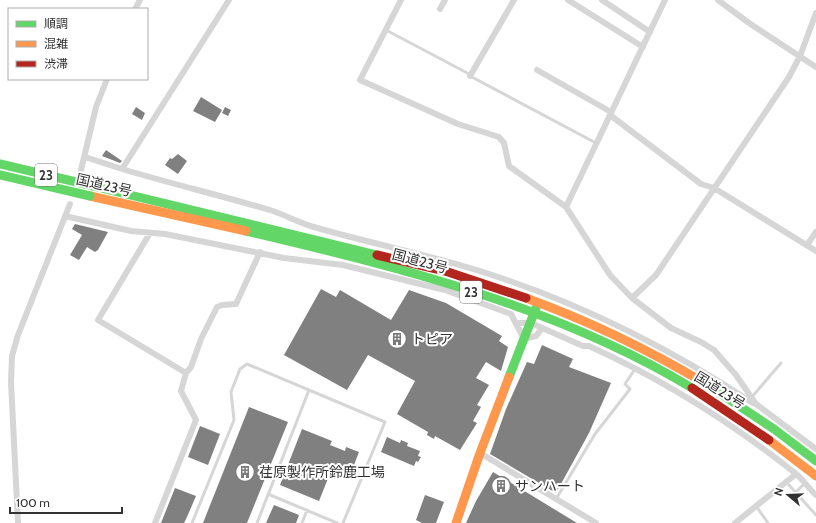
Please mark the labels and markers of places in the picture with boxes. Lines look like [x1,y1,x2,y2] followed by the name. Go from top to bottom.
[386,328,408,350] building icon: トピア
[411,330,453,348] place label: トピア
[234,461,256,483] building icon: 荏原製作所鈴鹿工場
[259,463,385,481] place label: 荏原製作所鈴鹿工場
[490,475,512,497] building icon: サンハート
[515,477,585,495] place label: サンハート

